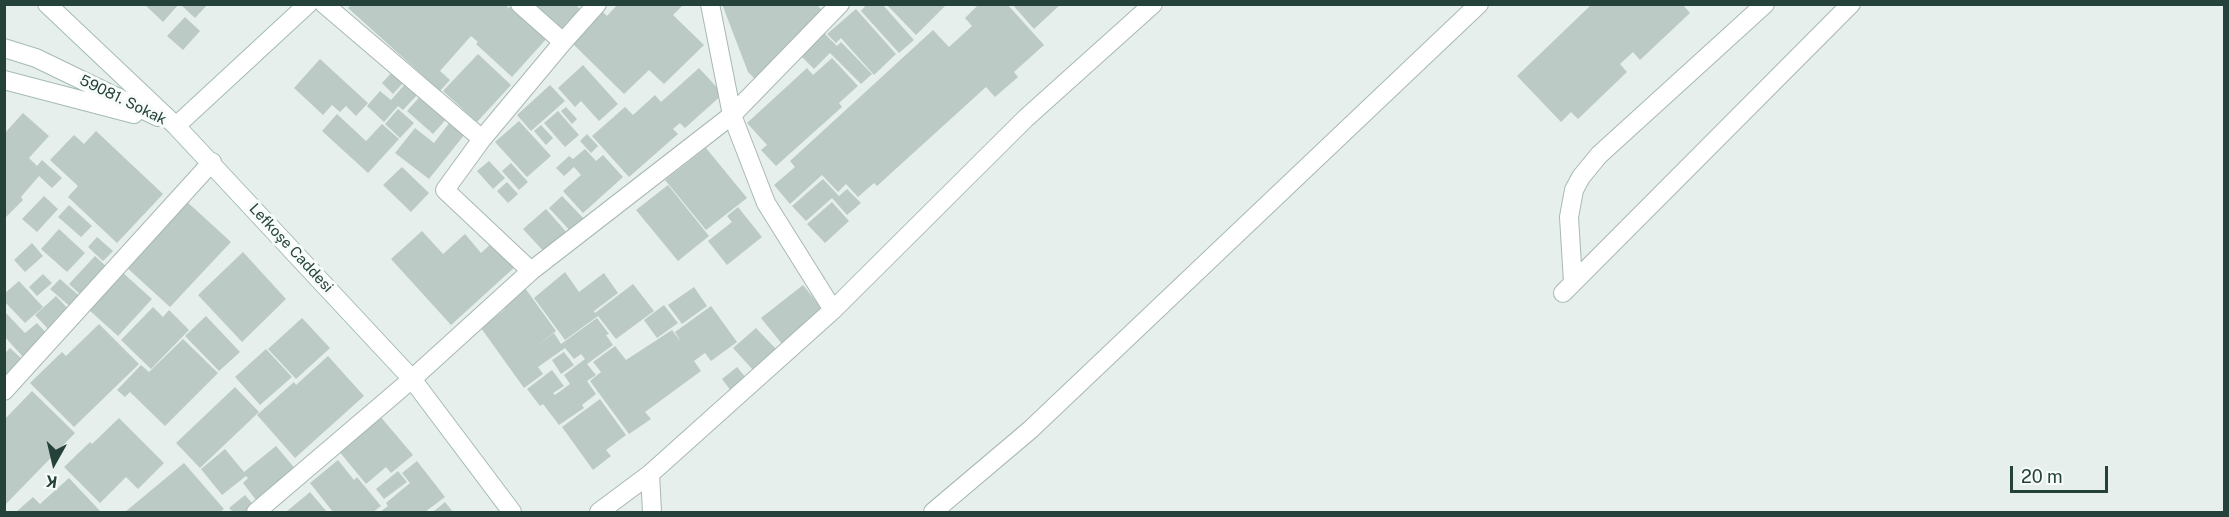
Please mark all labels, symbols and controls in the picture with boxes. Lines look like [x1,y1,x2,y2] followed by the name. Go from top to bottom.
[77,71,169,129] street label: 59081. Sokak
[245,200,337,296] street label: Lefkoşe Caddesi
[24,433,84,493] north arrow
[2013,454,2110,492] scale bar
[2021,466,2063,487] text: 20 m
[44,471,58,492] text: K

